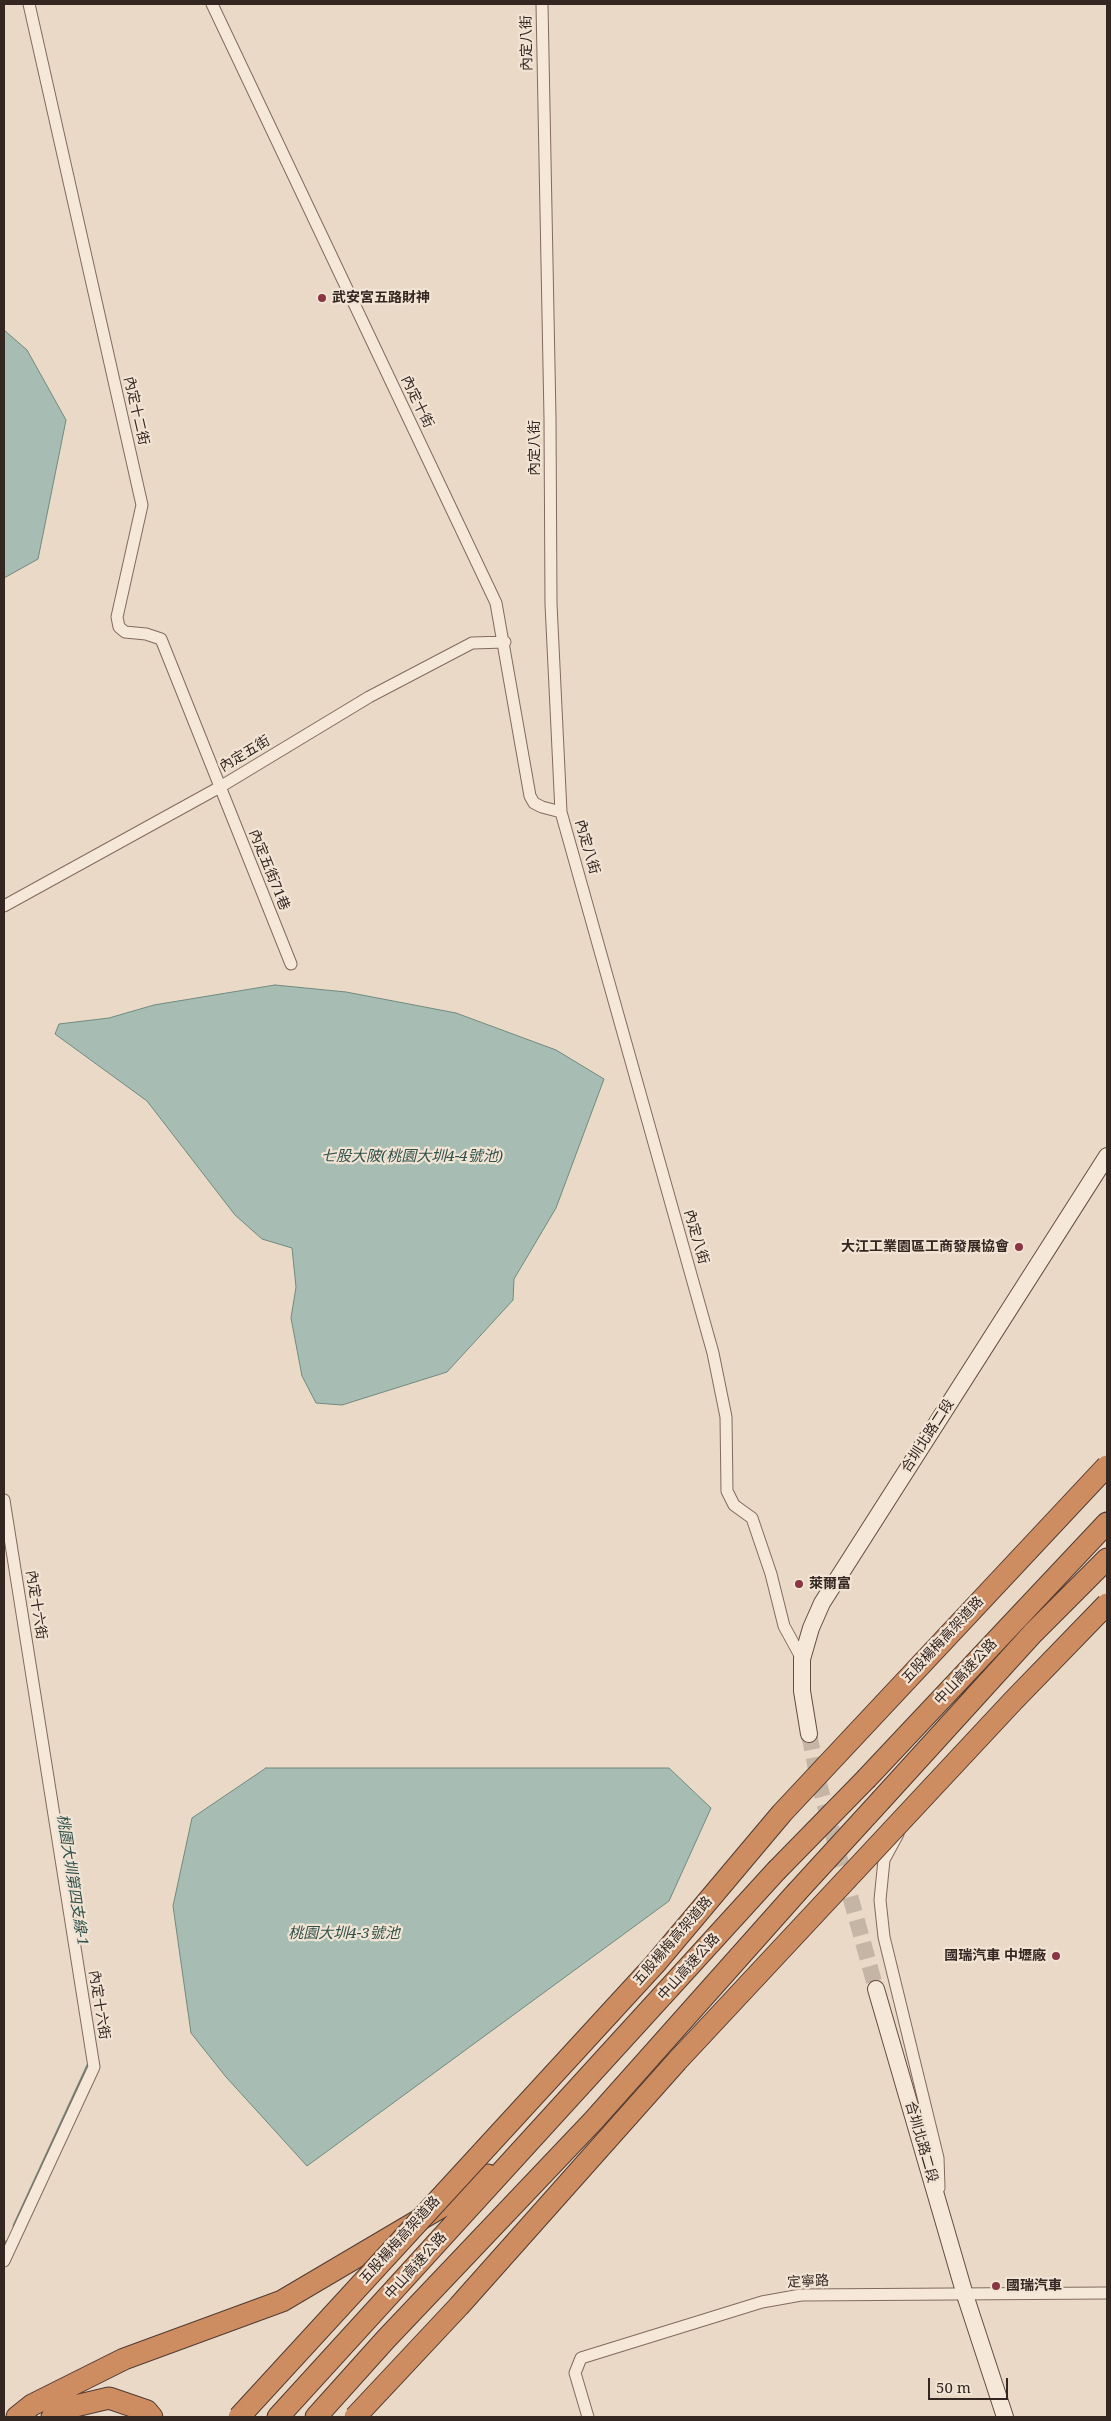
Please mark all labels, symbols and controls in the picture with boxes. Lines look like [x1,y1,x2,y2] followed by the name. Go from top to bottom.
[518,15,536,71] street label: 內定八街
[332,290,430,306] place label: 武安宮五路財神
[316,292,328,304] marker: 武安宮五路財神
[397,373,437,431] street label: 內定十街
[120,375,152,447] street label: 內定十二街
[527,420,543,476] street label: 內定八街
[217,732,273,776] street label: 內定五街
[571,818,603,876] street label: 內定八街
[245,827,293,913] street label: 內定五街71巷
[321,1148,503,1166] water label: 七股大陂(桃園大圳4-4號池)
[680,1208,712,1266] street label: 內定八街
[841,1239,1009,1255] place label: 大江工業園區工商發展協會
[1013,1241,1025,1253] marker: 大江工業園區工商發展協會
[898,1396,958,1476] street label: 合圳北路二段
[22,1569,50,1641] street label: 內定十六街
[809,1576,851,1592] place label: 萊爾富
[793,1578,805,1590] marker: 萊爾富
[899,1593,987,1687] street label: 五股楊梅高架道路
[931,1636,1001,1708] street label: 中山高速公路
[53,1813,91,1947] water label: 桃園大圳第四支線-1
[630,1893,716,1989] street label: 五股楊梅高架道路
[288,1925,400,1943] water label: 桃園大圳4-3號池
[655,1930,723,2004] street label: 中山高速公路
[944,1948,1046,1964] place label: 國瑞汽車 中壢廠
[1050,1950,1062,1962] marker: 國瑞汽車 中壢廠
[85,1969,113,2041] street label: 內定十六街
[901,2099,941,2185] street label: 合圳北路二段
[356,2193,444,2287] street label: 五股楊梅高架道路
[382,2229,450,2303] street label: 中山高速公路
[787,2273,829,2291] street label: 定寧路
[1006,2278,1062,2294] place label: 國瑞汽車
[990,2280,1002,2292] marker: 國瑞汽車
[931,2368,1011,2400] scale bar
[936,2377,971,2397] text: 50 m

